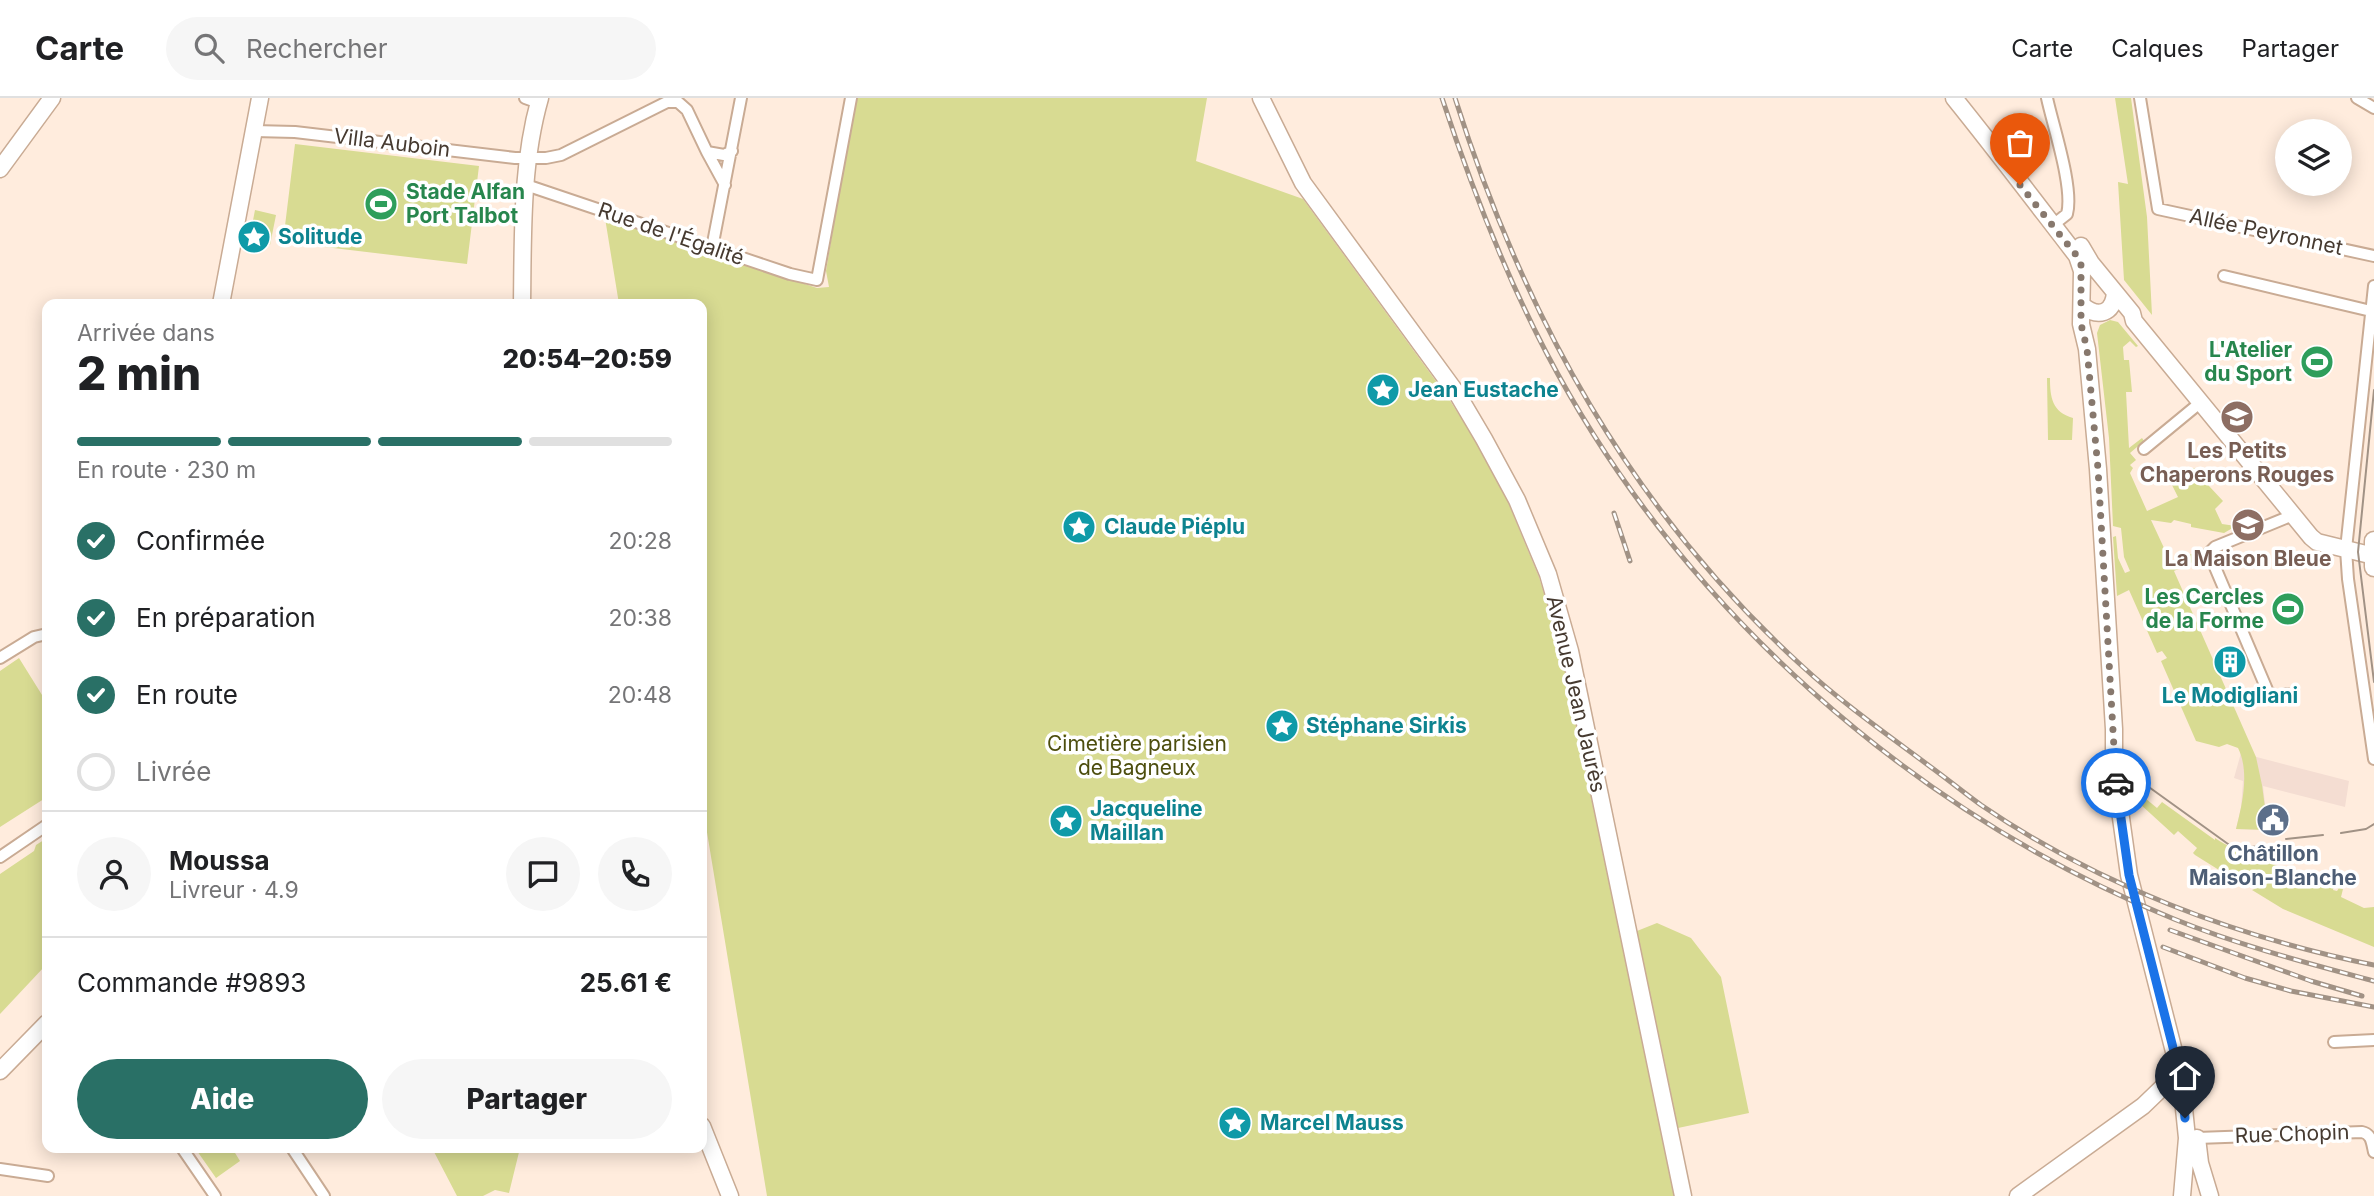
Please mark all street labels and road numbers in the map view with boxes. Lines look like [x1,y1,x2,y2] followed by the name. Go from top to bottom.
[332,123,452,162] street label: Villa Auboin
[595,196,748,270] street label: Rue de l'Égalité
[2187,203,2345,260] street label: Allée Peyronnet
[1542,593,1611,795] street label: Avenue Jean Jaurès
[2234,1119,2350,1148] street label: Rue Chopin

